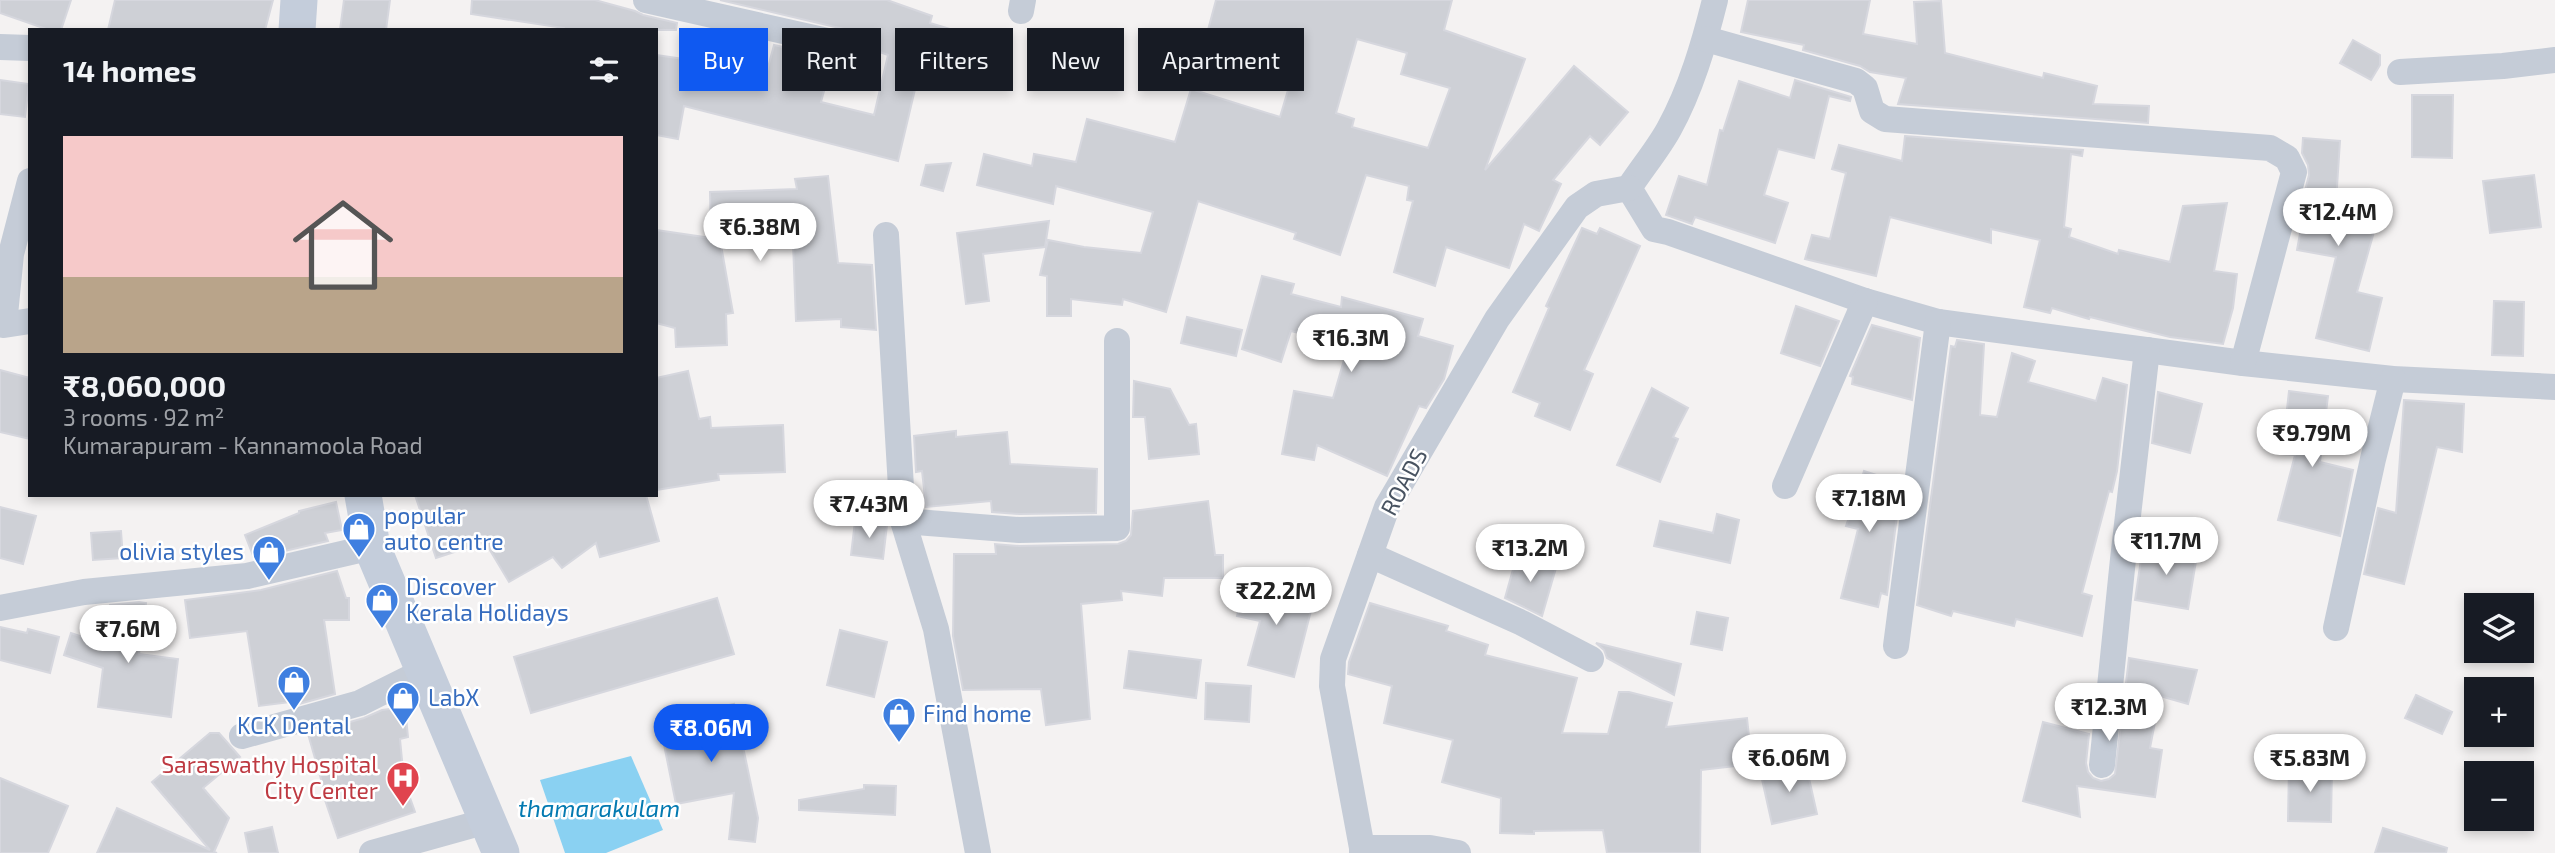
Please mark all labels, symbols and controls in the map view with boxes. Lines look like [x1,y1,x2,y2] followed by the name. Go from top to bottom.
[679,28,768,91] chip: Buy
[782,28,881,91] chip: Rent
[895,28,1013,91] chip: Filters
[1027,28,1124,91] chip: New
[1138,28,1304,91] chip: Apartment
[585,51,623,89] icon: filters
[63,52,197,88] text: 14 homes
[280,182,406,308] icon: home
[2281,188,2395,248] pin: ₹12.4M
[2299,197,2377,225] text: ₹12.4M
[703,204,817,263] pin: ₹6.38M
[719,212,801,240] text: ₹6.38M
[1294,314,1408,374] pin: ₹16.3M
[1313,323,1389,351] text: ₹16.3M
[63,367,226,403] text: ₹8,060,000
[63,403,224,431] text: 3 rooms · 92 m²
[2255,410,2369,469] pin: ₹9.79M
[2273,418,2351,446] text: ₹9.79M
[63,431,423,459] text: Kumarapuram - Kannamoola Road
[1374,443,1432,520] street label: ROADS
[1812,475,1926,534] pin: ₹7.18M
[812,480,926,540] pin: ₹7.43M
[1832,483,1906,511] text: ₹7.18M
[829,489,909,517] text: ₹7.43M
[384,501,504,555] place label: popular auto centre
[340,510,378,559] shop icon: popular auto centre
[2109,518,2223,577] pin: ₹11.7M
[1473,524,1587,584] pin: ₹13.2M
[2130,526,2202,554] text: ₹11.7M
[250,533,288,582] shop icon: olivia styles
[1492,533,1568,561] text: ₹13.2M
[119,537,244,565] place label: olivia styles
[1219,568,1333,627] pin: ₹22.2M
[406,572,569,626] place label: Discover Kerala Holidays
[1236,576,1316,604] text: ₹22.2M
[363,581,401,630] shop icon: Discover Kerala Holidays
[2464,593,2534,831] map controls
[2464,593,2534,663] button: layers
[79,606,177,665] pin: ₹7.6M
[95,614,161,642] text: ₹7.6M
[275,663,313,712] shop icon: KCK Dental
[2464,677,2534,747] button: +
[384,679,422,728] shop icon: LabX
[428,683,479,711] place label: LabX
[2052,684,2166,743] pin: ₹12.3M
[2071,692,2147,720] text: ₹12.3M
[880,695,918,744] shop icon: Find home
[923,699,1032,727] place label: Find home
[654,704,768,764] pin: ₹8.06M
[237,711,351,739] place label: KCK Dental
[670,713,752,741] text: ₹8.06M
[1732,734,1846,794] pin: ₹6.06M
[2253,734,2367,794] pin: ₹5.83M
[1748,743,1830,771] text: ₹6.06M
[2270,743,2350,771] text: ₹5.83M
[161,750,378,804] place label: Saraswathy Hospital City Center
[384,759,422,808] hospital icon: Saraswathy Hospital City Center
[2464,761,2534,831] button: −
[518,793,680,822] water label: thamarakulam

